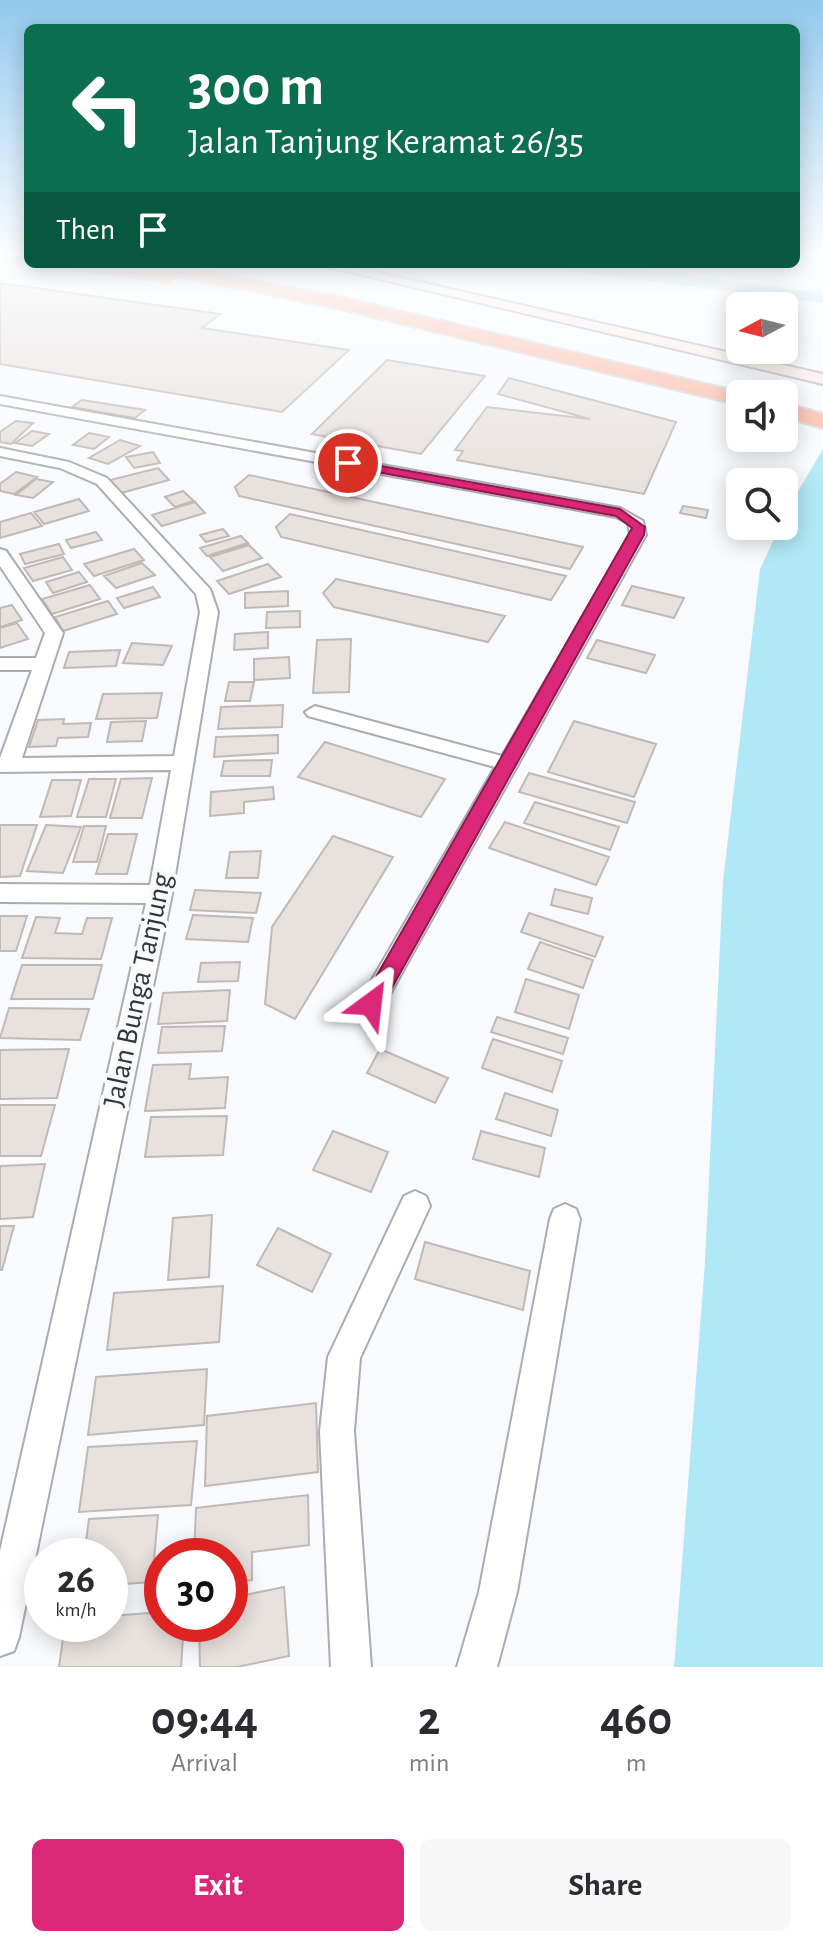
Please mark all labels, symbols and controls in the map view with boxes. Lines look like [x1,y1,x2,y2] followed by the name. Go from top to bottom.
[56,56,160,160] icon: left
[188,59,324,115] text: 300 m
[188,124,584,160] text: Jalan Tanjung Keramat 26/35
[131,208,175,252] icon: arrive
[56,215,115,245] text: Then
[726,292,798,364] north arrow
[726,292,798,540] map controls
[726,380,798,452] button: sound
[314,429,382,497] pin
[326,441,370,485] icon: arrive
[726,468,798,540] button: search
[99,870,178,1110] street label: Jalan Bunga Tanjung
[329,962,413,1046] position arrow
[144,1538,248,1642] speed limit sign: 30
[57,1560,95,1600] text: 26
[55,1600,97,1620] text: km/h
[151,1696,258,1744] text: 09:44
[418,1696,440,1744] text: 2
[600,1696,672,1744] text: 460
[171,1750,238,1776] text: Arrival
[409,1750,449,1776] text: min
[626,1750,647,1776] text: m
[32,1839,404,1931] button: Exit
[420,1839,791,1931] button: Share

